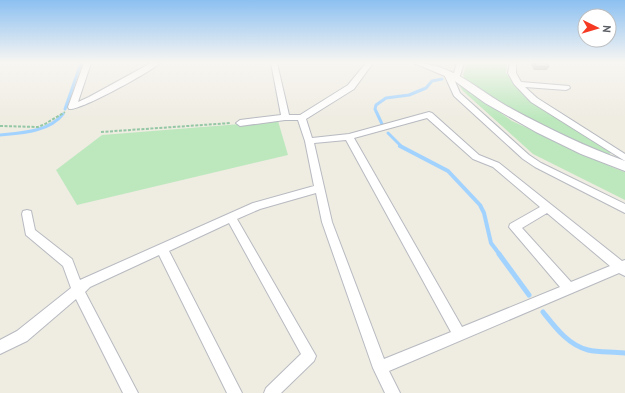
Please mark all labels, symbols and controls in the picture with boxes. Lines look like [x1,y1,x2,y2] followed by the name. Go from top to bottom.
[577,8,617,48] north arrow
[600,25,614,33] text: N

